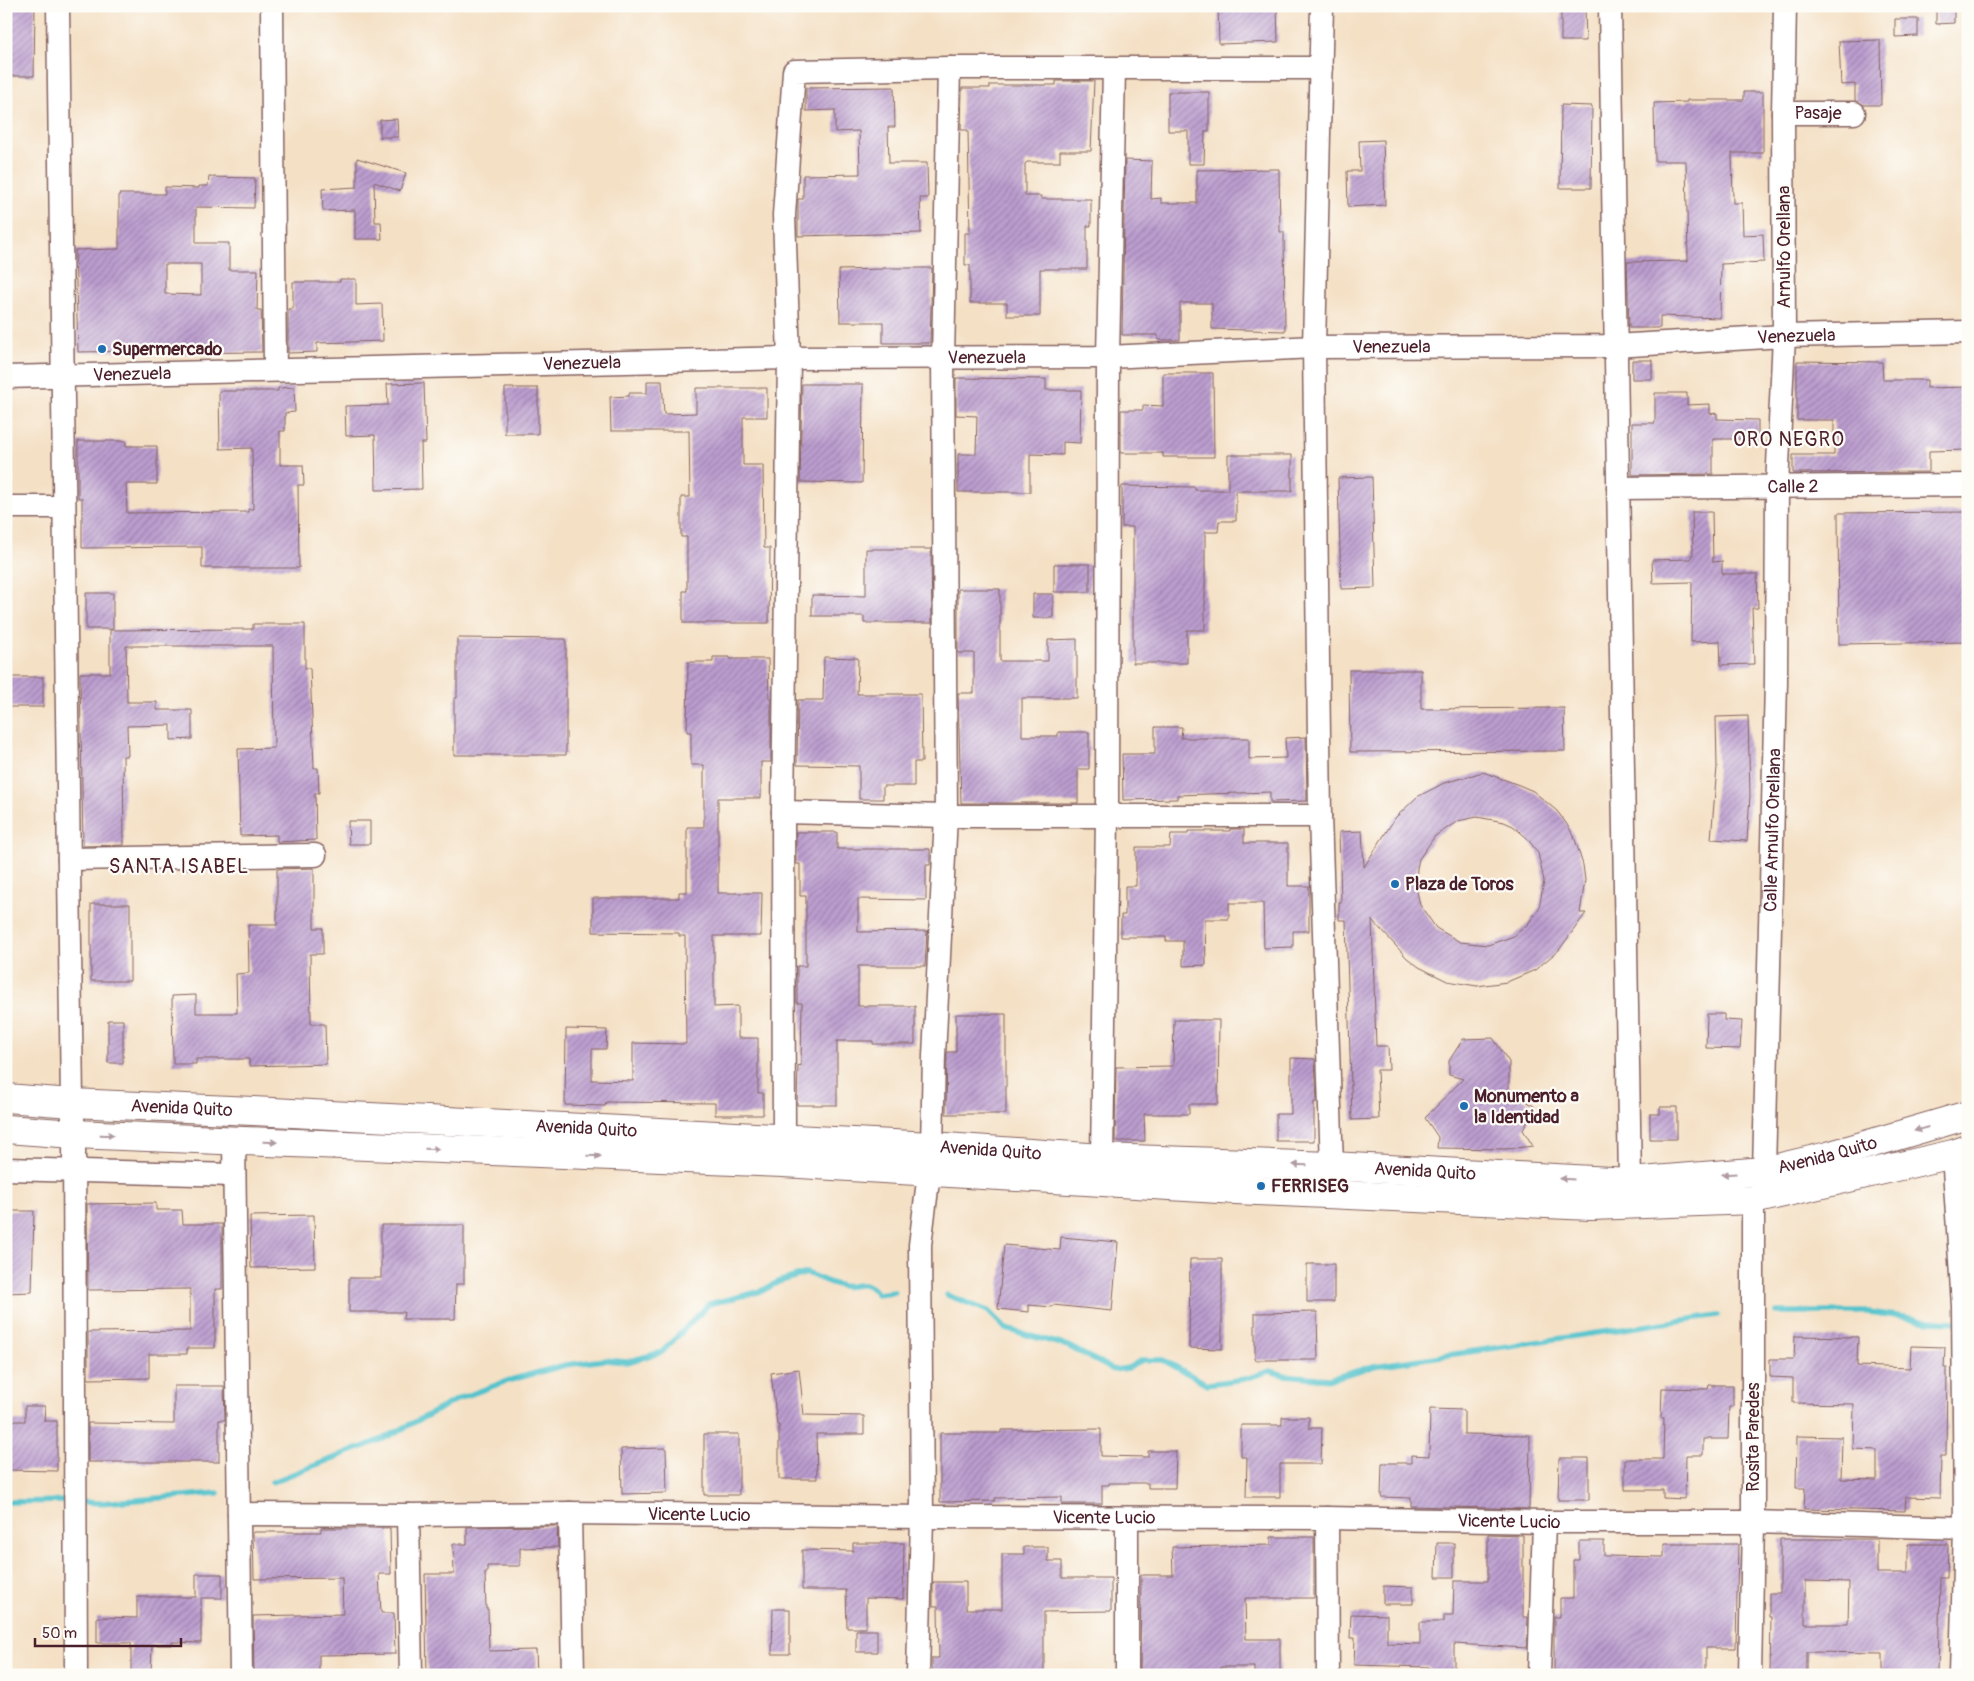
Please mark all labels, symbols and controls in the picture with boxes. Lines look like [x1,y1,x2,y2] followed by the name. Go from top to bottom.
[1794,102,1842,125] street label: Pasaje
[1773,186,1796,308] street label: Arnulfo Orellana
[1756,324,1836,350] street label: Venezuela
[1352,336,1431,359] street label: Venezuela
[112,338,223,361] place label: Supermercado
[96,343,108,355] marker: Supermercado
[948,346,1026,370] street label: Venezuela
[542,351,621,376] street label: Venezuela
[93,362,171,387] street label: Venezuela
[1733,427,1845,452] district label: ORO NEGRO
[1767,475,1819,499] street label: Calle 2
[1759,748,1786,912] street label: Calle Arnulfo Orellana
[109,854,249,879] district label: SANTA ISABEL
[1405,873,1515,896] place label: Plaza de Toros
[1389,878,1401,890] marker: Plaza de Toros
[1474,1085,1579,1129] place label: Monumento a la Identidad
[130,1095,233,1122] street label: Avenida Quito
[1458,1100,1470,1112] marker: Monumento a la Identidad
[535,1115,638,1143] street label: Avenida Quito
[1913,1125,1928,1133] one-way arrow
[1775,1131,1880,1179] street label: Avenida Quito
[100,1132,116,1140] one-way arrow
[939,1136,1043,1166] street label: Avenida Quito
[262,1139,278,1147] one-way arrow
[424,1145,440,1153] one-way arrow
[587,1152,603,1160] one-way arrow
[1373,1157,1477,1186] street label: Avenida Quito
[1292,1160,1308,1168] one-way arrow
[1721,1170,1737,1178] one-way arrow
[1271,1175,1349,1198] place label: FERRISEG
[1559,1175,1575,1183] one-way arrow
[1255,1180,1267,1192] marker: FERRISEG
[1742,1382,1765,1492] street label: Rosita Paredes
[647,1503,751,1527] street label: Vicente Lucio
[1052,1506,1156,1530] street label: Vicente Lucio
[1457,1509,1561,1534] street label: Vicente Lucio
[35,1616,181,1648] scale bar
[42,1624,77,1643] text: 50 m

